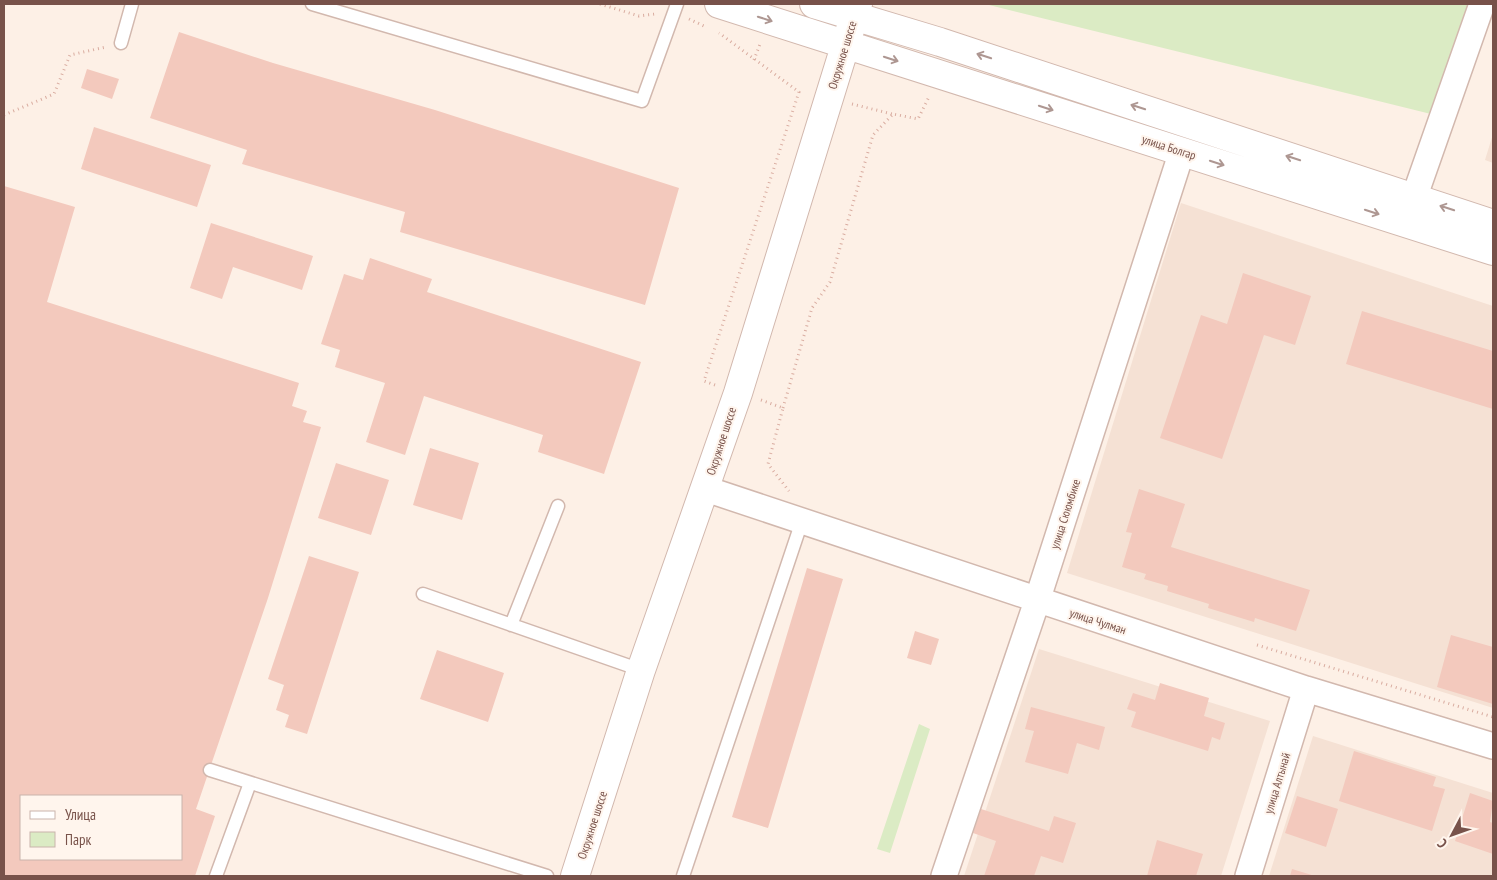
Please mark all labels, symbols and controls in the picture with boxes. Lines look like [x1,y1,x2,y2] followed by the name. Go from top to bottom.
[757,14,773,24] one-way arrow
[825,19,860,91] street label: Окружное шоссе
[977,51,992,60] one-way arrow
[883,55,899,65] one-way arrow
[1131,102,1147,111] one-way arrow
[1037,104,1053,114] one-way arrow
[1140,131,1198,163] street label: улица Болгар
[1285,152,1301,162] one-way arrow
[1209,158,1225,168] one-way arrow
[1439,203,1455,213] one-way arrow
[1364,208,1380,218] one-way arrow
[703,405,739,477] street label: Окружное шоссе
[1047,477,1083,551] street label: улица Сююмбике
[1068,605,1128,637] street label: улица Чулман
[1261,751,1293,815] street label: улица Алтынай
[574,789,610,861] street label: Окружное шоссе
[20,795,182,860] legend
[65,805,96,824] text: Улица
[1427,810,1477,860] north arrow
[65,830,91,849] text: Парк
[1433,835,1451,852] text: С

